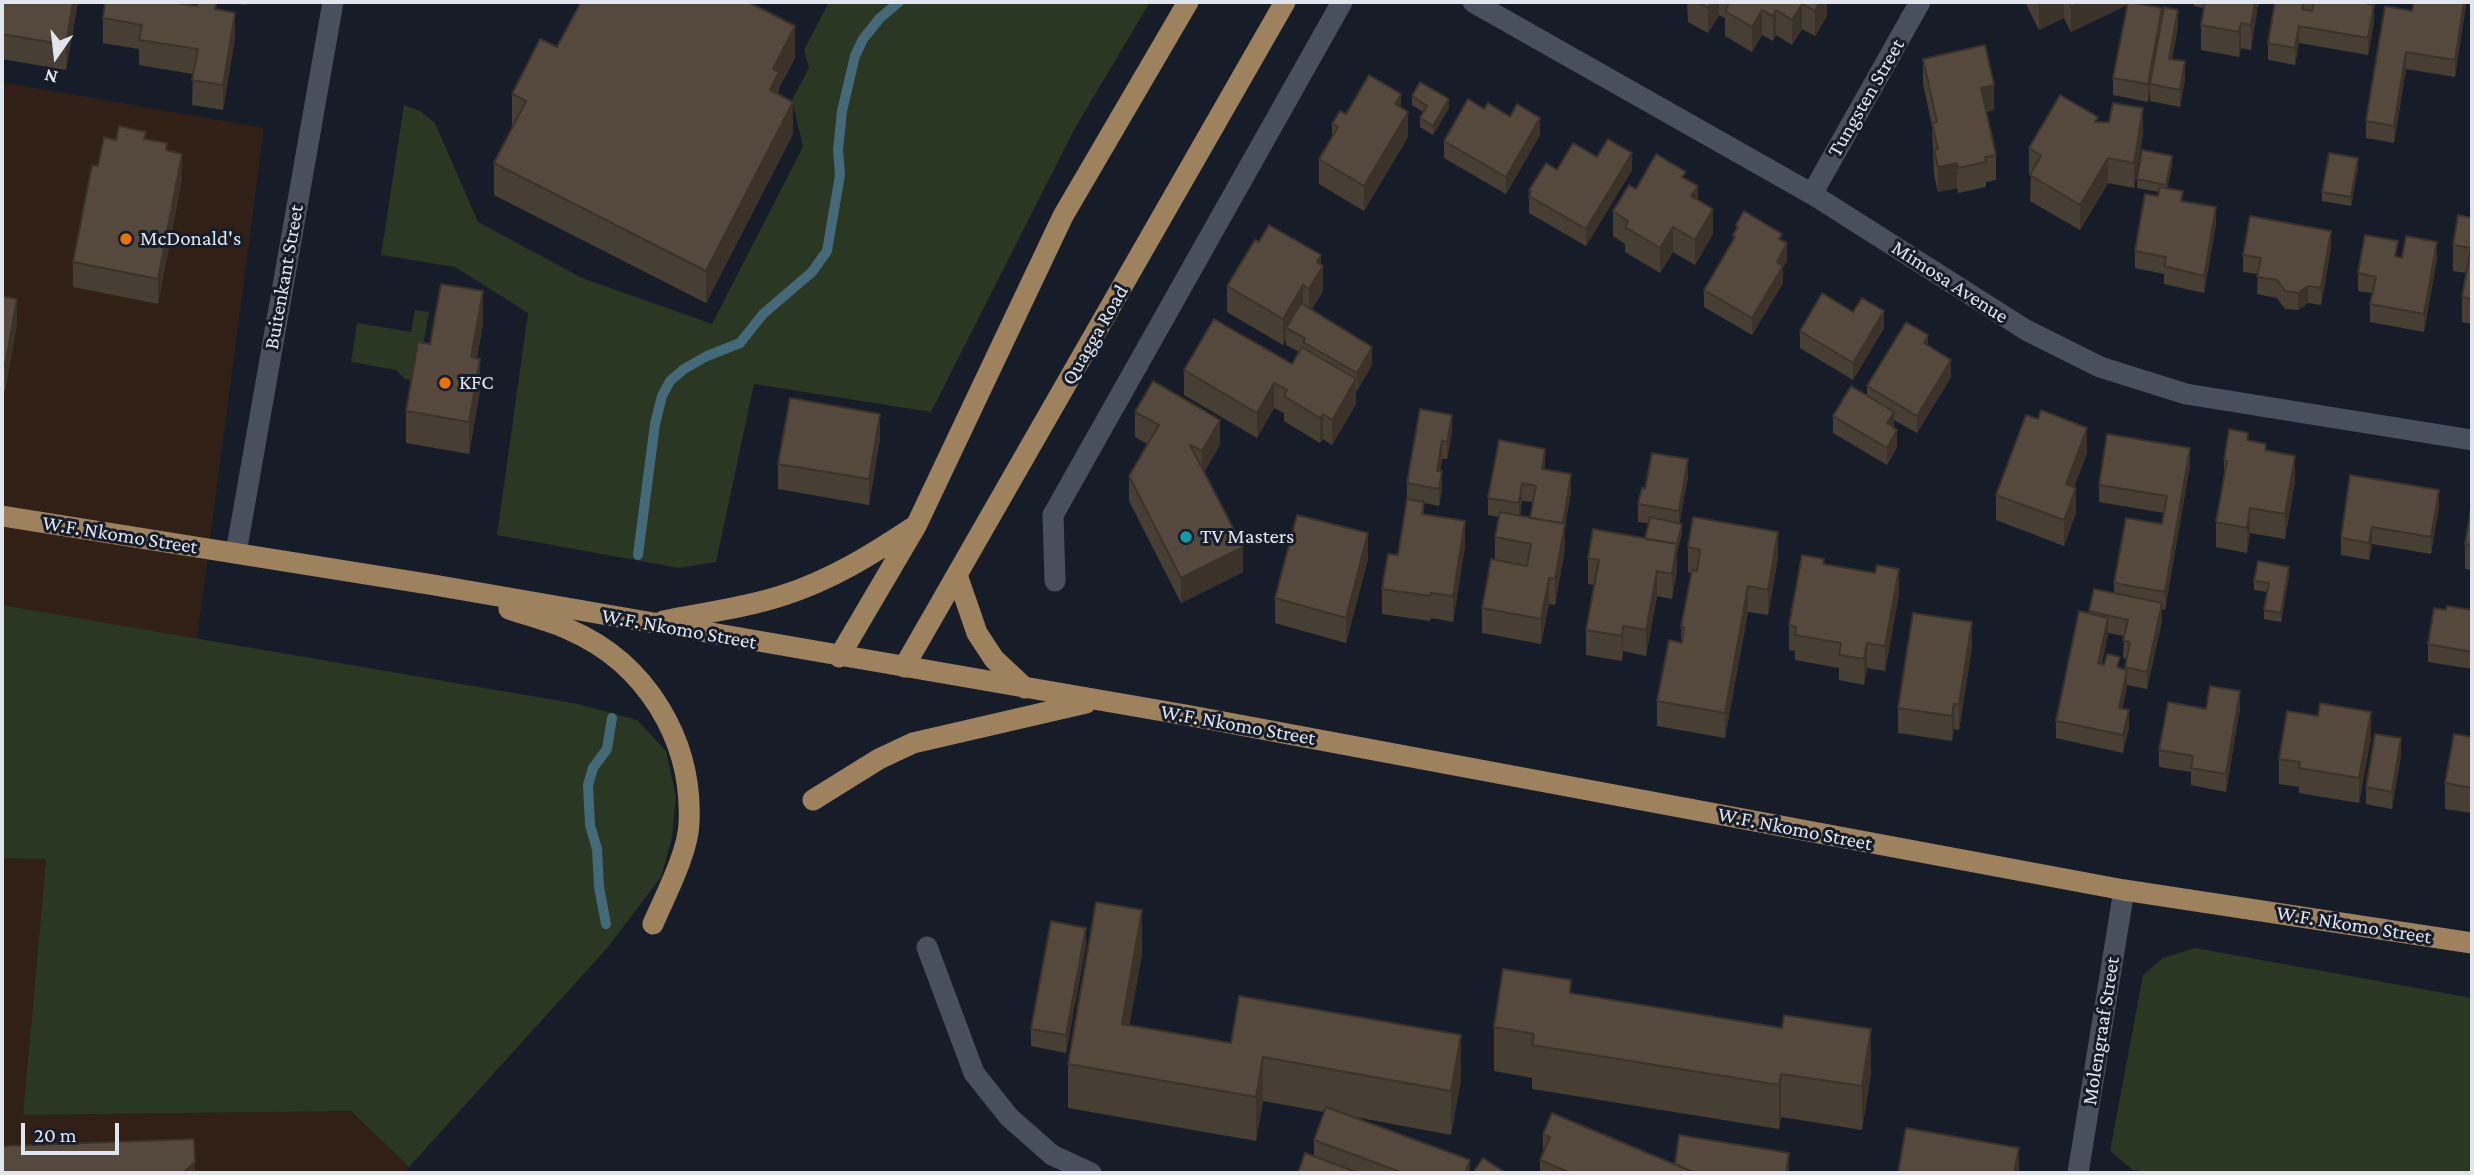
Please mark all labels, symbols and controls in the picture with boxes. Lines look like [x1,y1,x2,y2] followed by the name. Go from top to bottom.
[21,21,91,91] north arrow
[1822,34,1910,162] street label: Tungsten Street
[42,65,60,89] text: N
[259,203,309,351] street label: Buitenkant Street
[140,226,241,252] place label: McDonald's
[118,231,134,247] marker: McDonald's
[1887,235,2013,329] street label: Mimosa Avenue
[1056,280,1134,390] street label: Quagga Road
[459,370,494,396] place label: KFC
[437,375,453,391] marker: KFC
[41,510,199,560] street label: W.F. Nkomo Street
[1200,524,1294,550] place label: TV Masters
[1178,529,1194,545] marker: TV Masters
[600,603,758,655] street label: W.F. Nkomo Street
[1159,699,1317,751] street label: W.F. Nkomo Street
[1716,802,1874,856] street label: W.F. Nkomo Street
[2275,900,2433,950] street label: W.F. Nkomo Street
[2077,955,2125,1107] street label: Molengraaf Street
[24,1108,122,1152] scale bar
[34,1123,77,1147] text: 20 m

